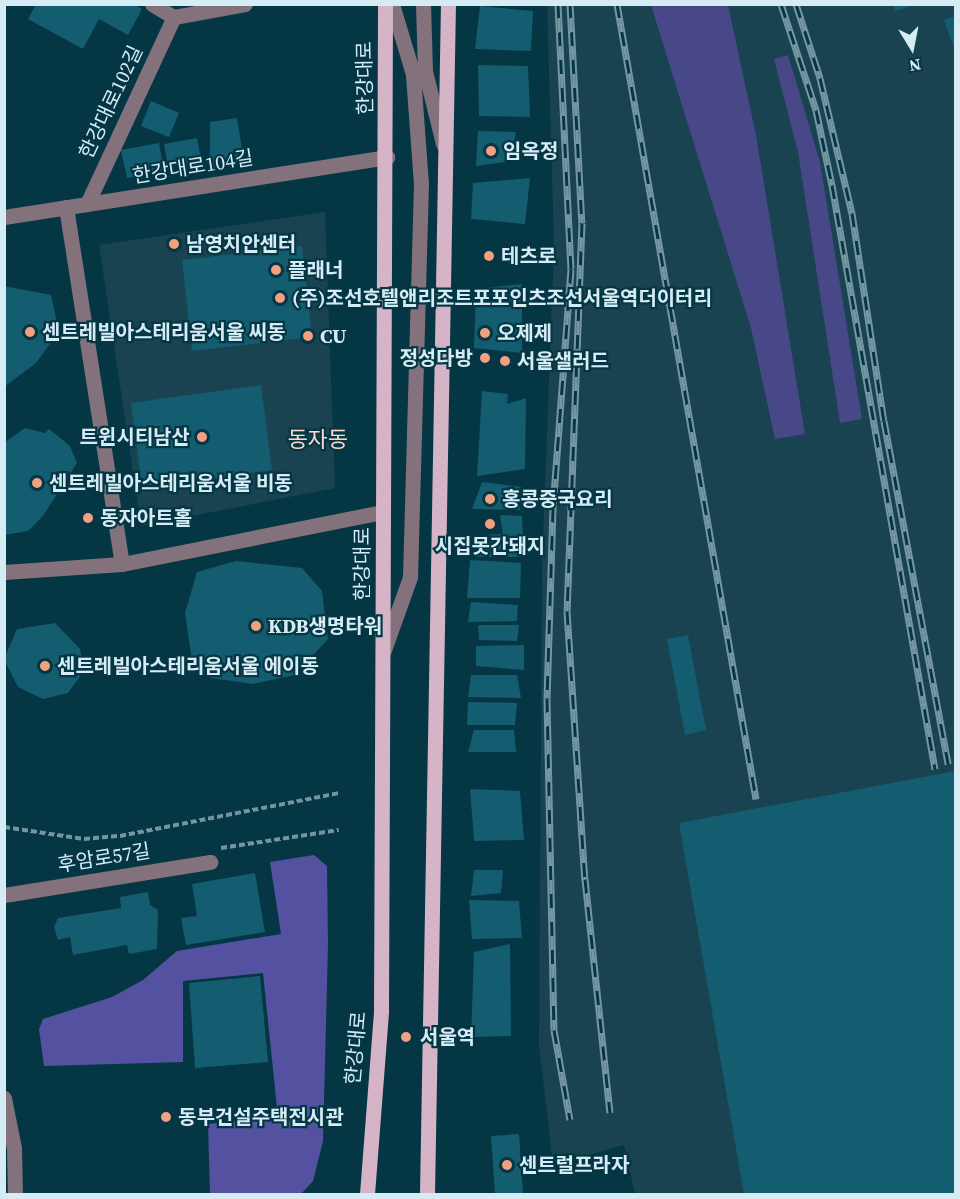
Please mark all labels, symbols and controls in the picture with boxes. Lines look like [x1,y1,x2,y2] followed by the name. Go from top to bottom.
[882,18,942,78] north arrow
[352,41,378,115] street label: 한강대로
[74,42,148,162] street label: 한강대로102길
[907,54,923,78] text: N
[503,139,558,163] place label: 임옥정
[484,144,498,158] marker: 임옥정
[131,146,255,188] street label: 한강대로104길
[186,232,296,256] place label: 남영치안센터
[167,237,181,251] marker: 남영치안센터
[501,244,556,268] place label: 테츠로
[482,249,496,263] marker: 테츠로
[288,258,343,282] place label: 플래너
[269,263,283,277] marker: 플래너
[292,286,712,310] place label: (주)조선호텔앤리조트포포인츠조선서울역더이터리
[273,291,287,305] marker: (주)조선호텔앤리조트포포인츠조선서울역더이터리
[42,320,285,344] place label: 센트레빌아스테리움서울 씨동
[497,321,552,345] place label: 오제제
[320,324,347,348] place label: CU
[23,325,37,339] marker: 센트레빌아스테리움서울 씨동
[478,326,492,340] marker: 오제제
[301,329,315,343] marker: CU
[399,346,473,370] place label: 정성다방
[517,349,609,373] place label: 서울샐러드
[478,351,492,365] marker: 정성다방
[498,354,512,368] marker: 서울샐러드
[80,425,190,449] place label: 트윈시티남산
[288,427,348,453] district label: 동자동
[195,430,209,444] marker: 트윈시티남산
[49,471,292,495] place label: 센트레빌아스테리움서울 비동
[30,476,44,490] marker: 센트레빌아스테리움서울 비동
[502,487,612,511] place label: 홍콩중국요리
[483,492,497,506] marker: 홍콩중국요리
[100,506,192,530] place label: 동자아트홀
[81,511,95,525] marker: 동자아트홀
[483,517,497,531] marker: 시집못간돼지
[350,527,374,601] street label: 한강대로
[435,534,545,558] place label: 시집못간돼지
[268,614,382,638] place label: KDB생명타워
[249,619,263,633] marker: KDB생명타워
[57,654,319,678] place label: 센트레빌아스테리움서울 에이동
[38,659,52,673] marker: 센트레빌아스테리움서울 에이동
[56,839,152,877] street label: 후암로57길
[341,1010,371,1086] street label: 한강대로
[420,1025,475,1049] place label: 서울역
[397,1028,415,1046] marker: 서울역
[178,1105,344,1129] place label: 동부건설주택전시관
[159,1110,173,1124] marker: 동부건설주택전시관
[519,1153,629,1177] place label: 센트럴프라자
[500,1158,514,1172] marker: 센트럴프라자

